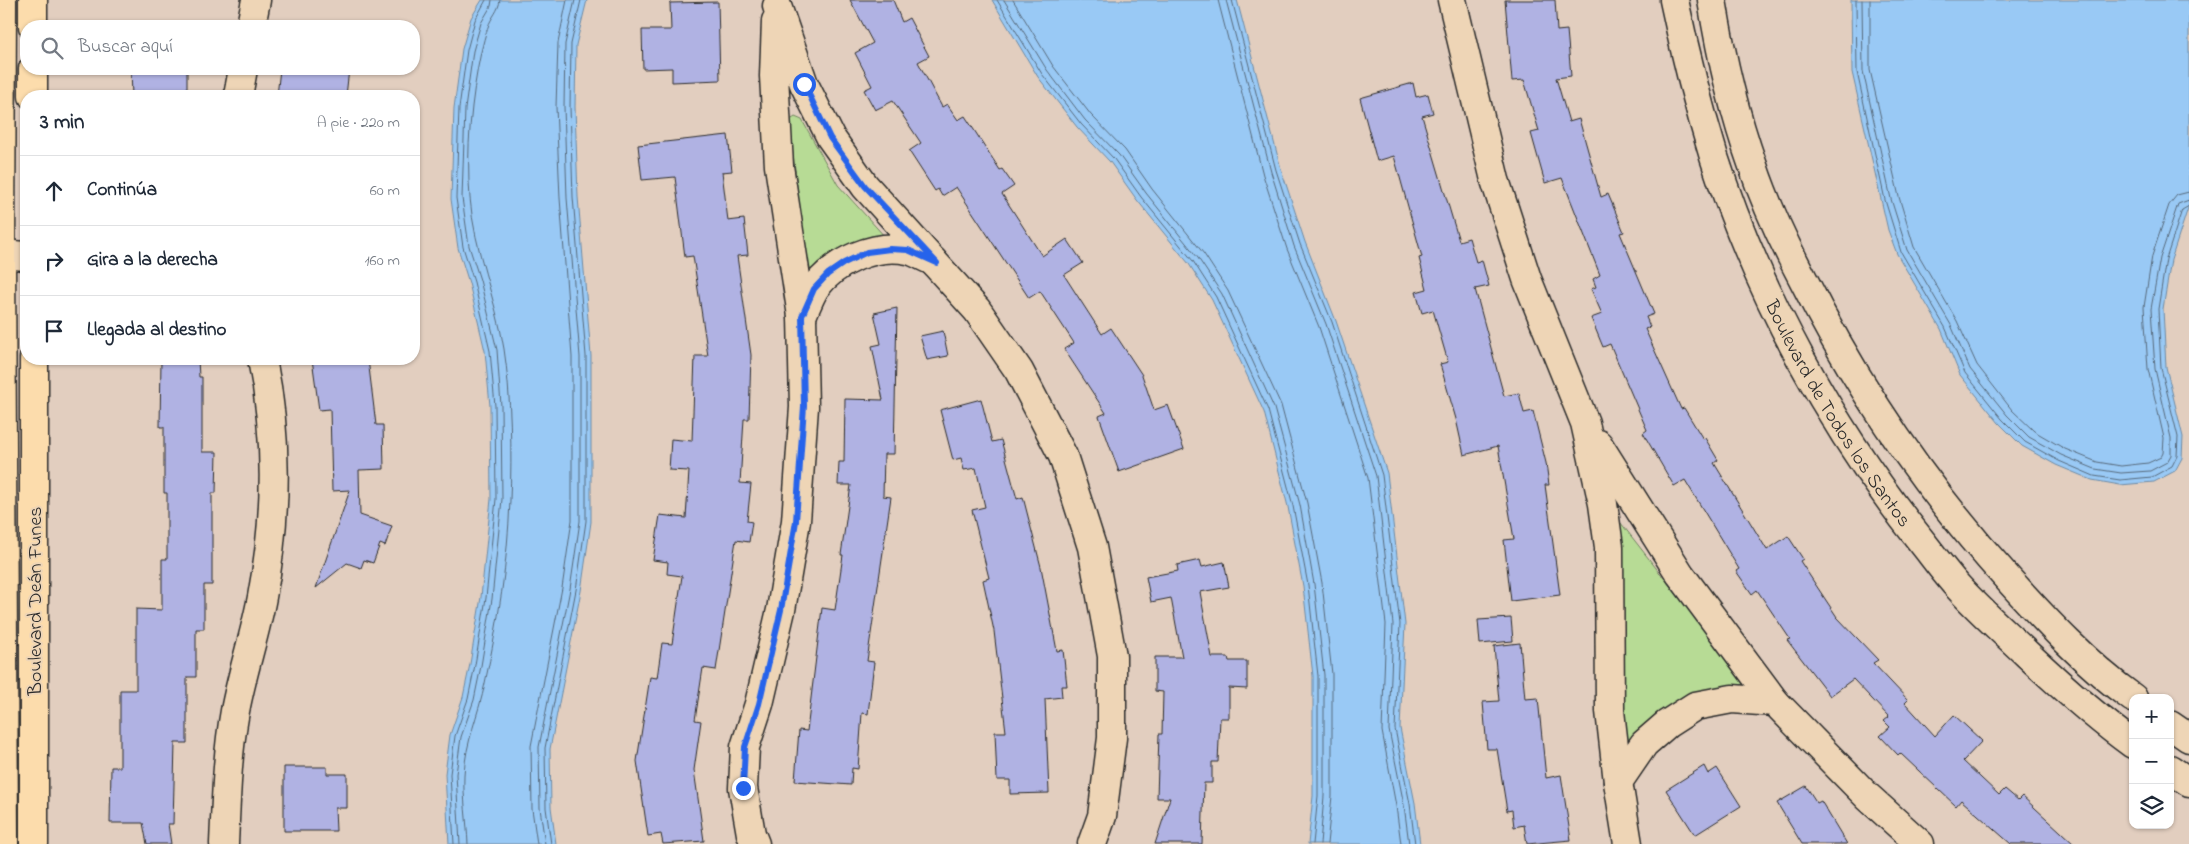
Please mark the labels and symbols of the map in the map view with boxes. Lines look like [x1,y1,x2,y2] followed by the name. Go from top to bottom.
[793,73,816,96] route start
[1756,295,1917,534] street label: Boulevard de Todos los Santos
[22,506,51,697] street label: Boulevard Deán Funes
[732,777,755,800] route end

